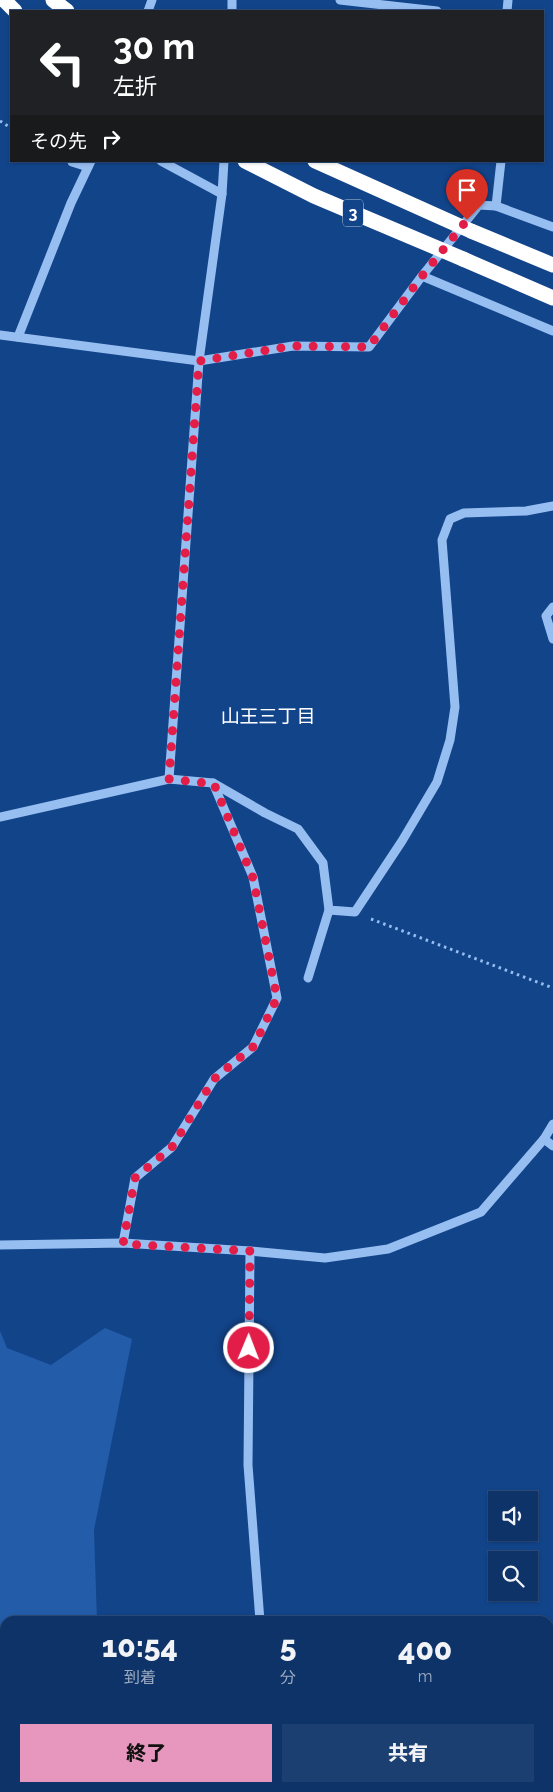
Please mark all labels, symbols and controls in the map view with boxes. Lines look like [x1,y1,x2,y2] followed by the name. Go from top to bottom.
[113,26,195,67] text: 30 m
[30,30,95,95] icon: left
[113,73,157,99] text: 左折
[97,125,125,153] icon: right
[30,130,87,152] text: その先
[446,169,488,220] pin
[453,176,481,204] icon: arrive
[343,200,363,227] road number: 3
[220,705,316,727] district label: 山王三丁目
[222,1321,274,1373] position arrow
[488,1491,538,1601] map controls
[488,1491,538,1541] button: sound
[488,1551,538,1601] button: search
[102,1629,178,1664] text: 10:54
[280,1629,296,1664] text: 5
[398,1632,452,1667] text: 400
[418,1667,433,1686] text: m
[124,1668,156,1687] text: 到着
[280,1668,296,1687] text: 分
[20,1724,272,1782] button: 終了
[282,1724,534,1782] button: 共有

